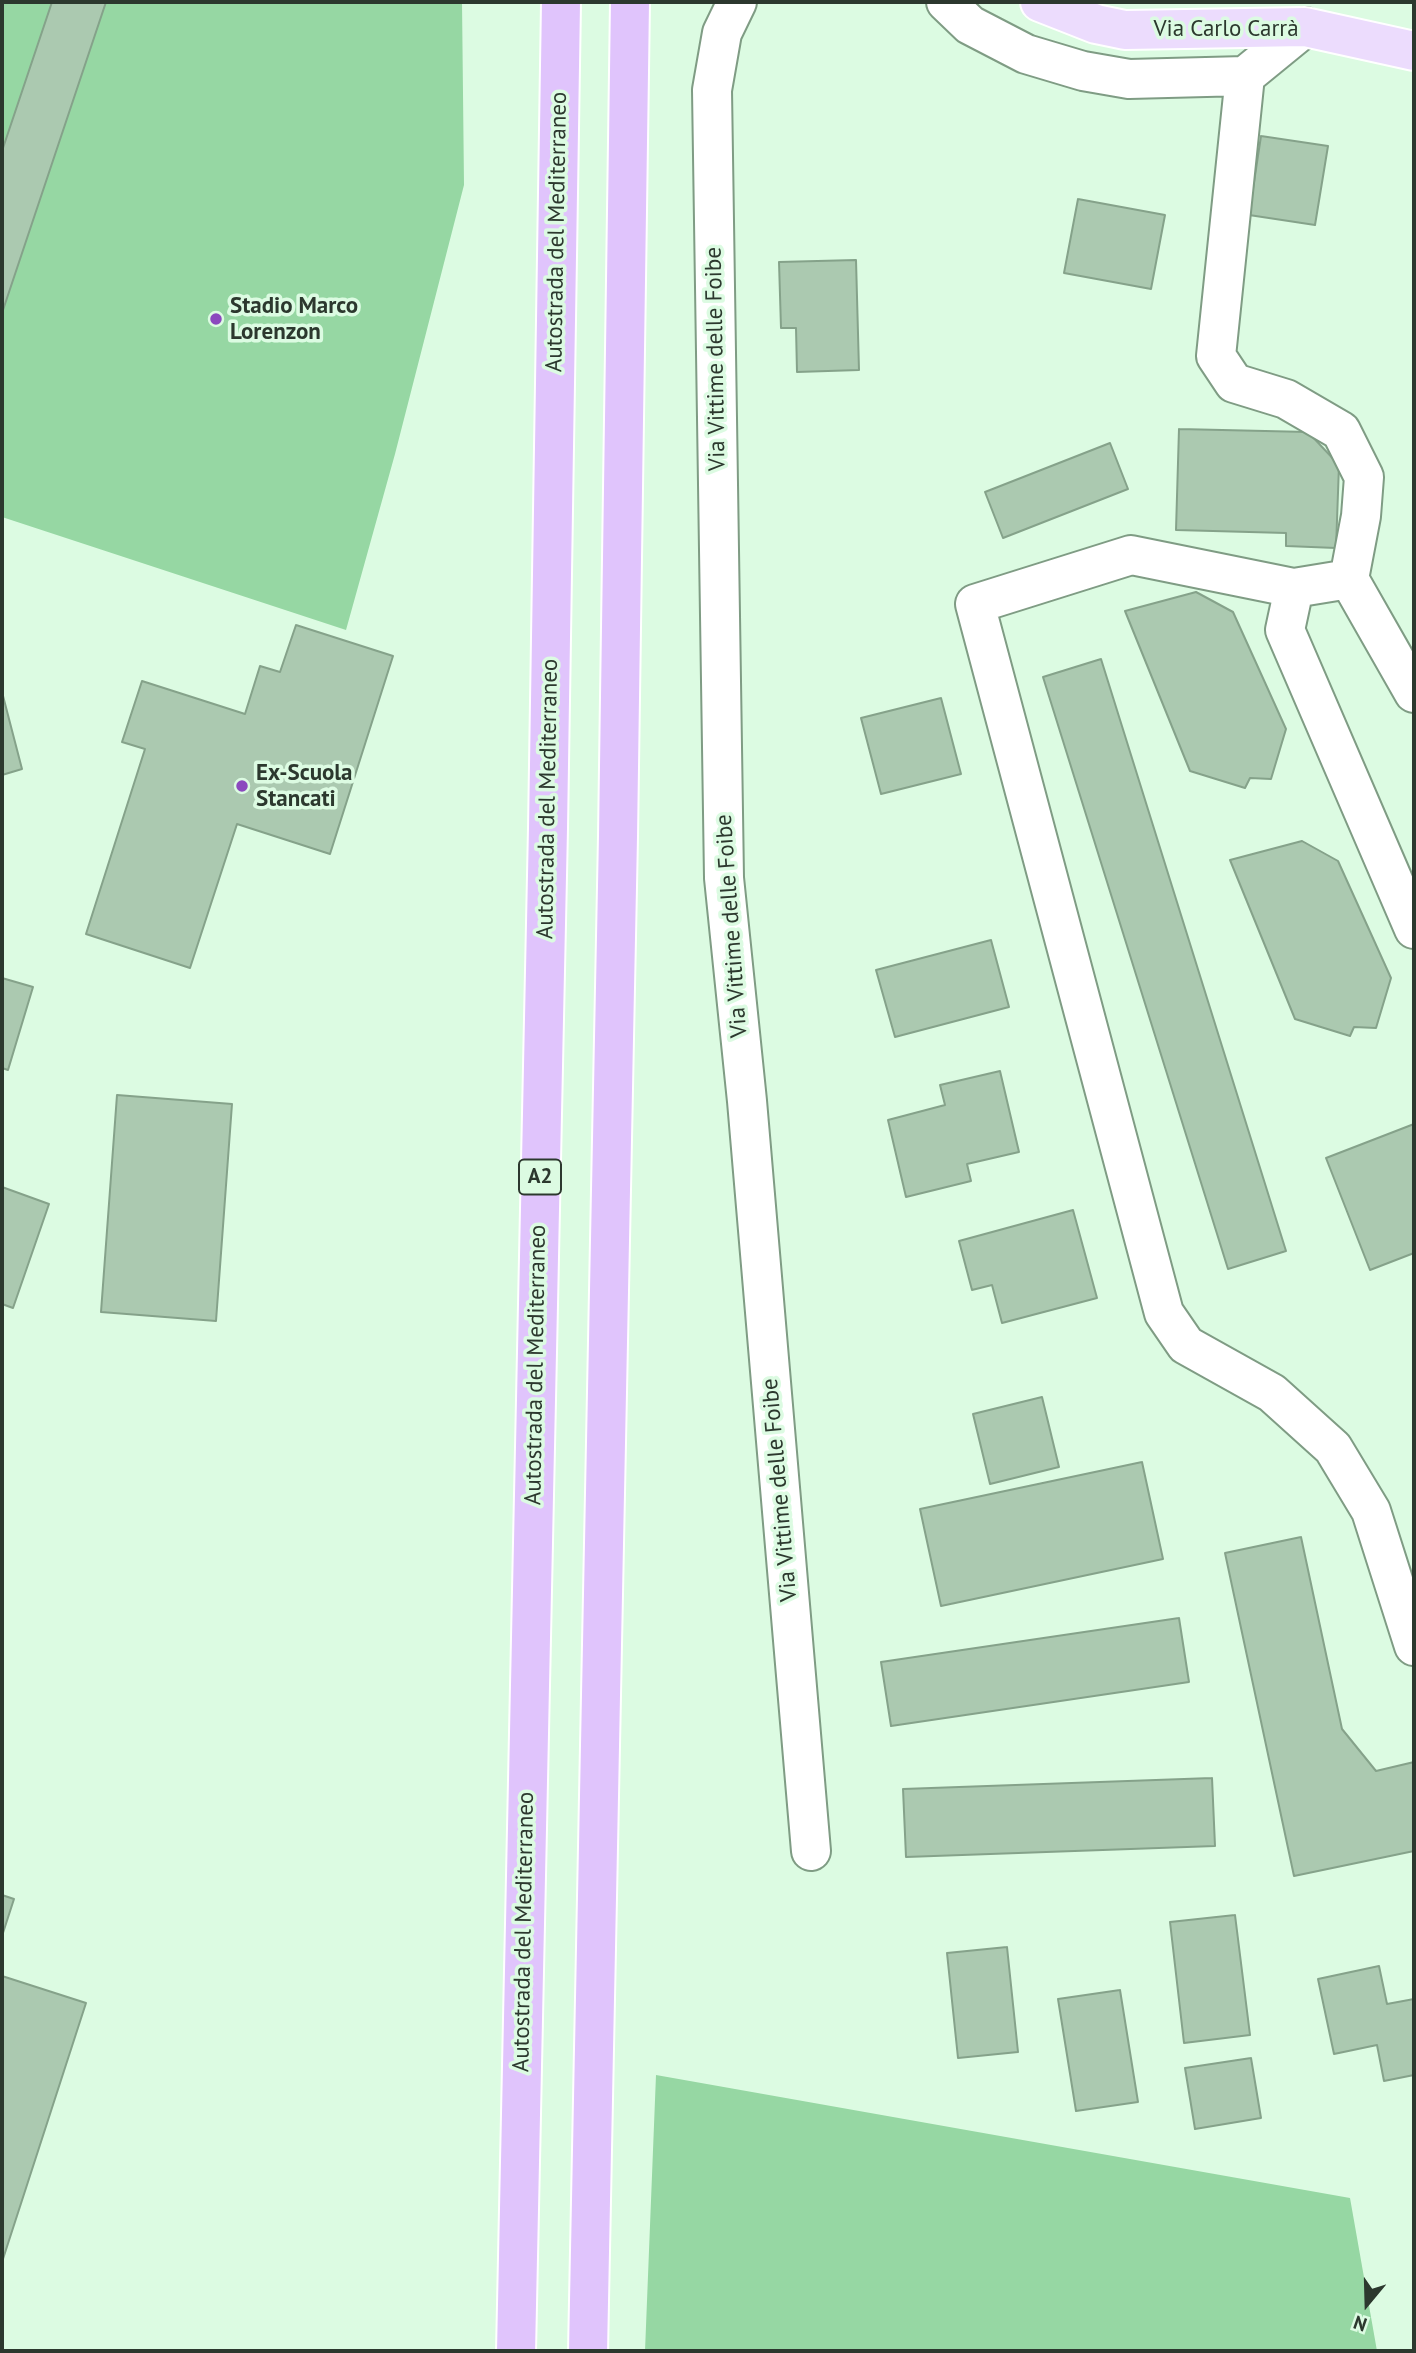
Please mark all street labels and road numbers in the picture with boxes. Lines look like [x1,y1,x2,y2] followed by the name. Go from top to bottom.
[1153,15,1299,43] street label: Via Carlo Carrà
[541,92,573,372] street label: Autostrada del Mediterraneo
[700,247,732,471] street label: Via Vittime delle Foibe
[532,659,564,939] street label: Autostrada del Mediterraneo
[710,813,754,1039] street label: Via Vittime delle Foibe
[519,1160,561,1194] road number: A2
[520,1225,552,1505] street label: Autostrada del Mediterraneo
[756,1377,804,1603] street label: Via Vittime delle Foibe
[508,1792,540,2072] street label: Autostrada del Mediterraneo

